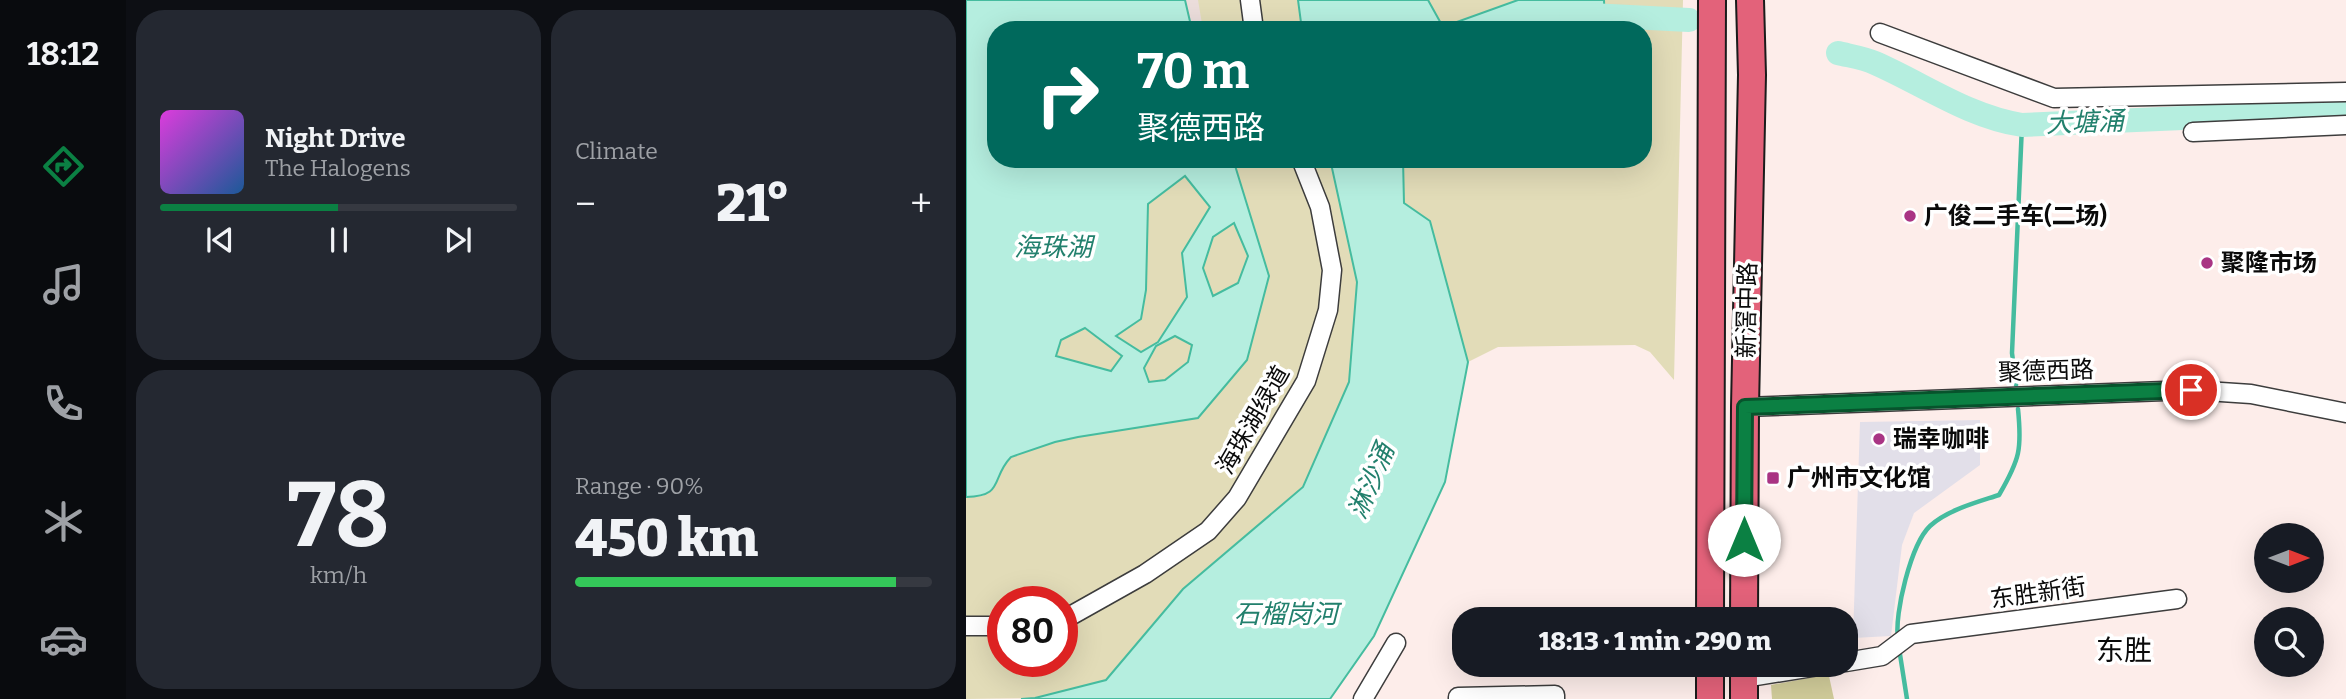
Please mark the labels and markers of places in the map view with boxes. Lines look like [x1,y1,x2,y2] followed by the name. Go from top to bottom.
[1924,202,2107,230] place label: 广俊二手车(二场)
[1902,208,1918,224] marker: 广俊二手车(二场)
[2221,249,2317,277] place label: 聚隆市场
[2199,255,2215,271] marker: 聚隆市场
[2161,360,2221,420] pin
[1893,425,1989,453] place label: 瑞幸咖啡
[1871,431,1887,447] marker: 瑞幸咖啡
[1787,464,1931,492] place label: 广州市文化馆
[1765,470,1781,486] marker: 广州市文化馆

